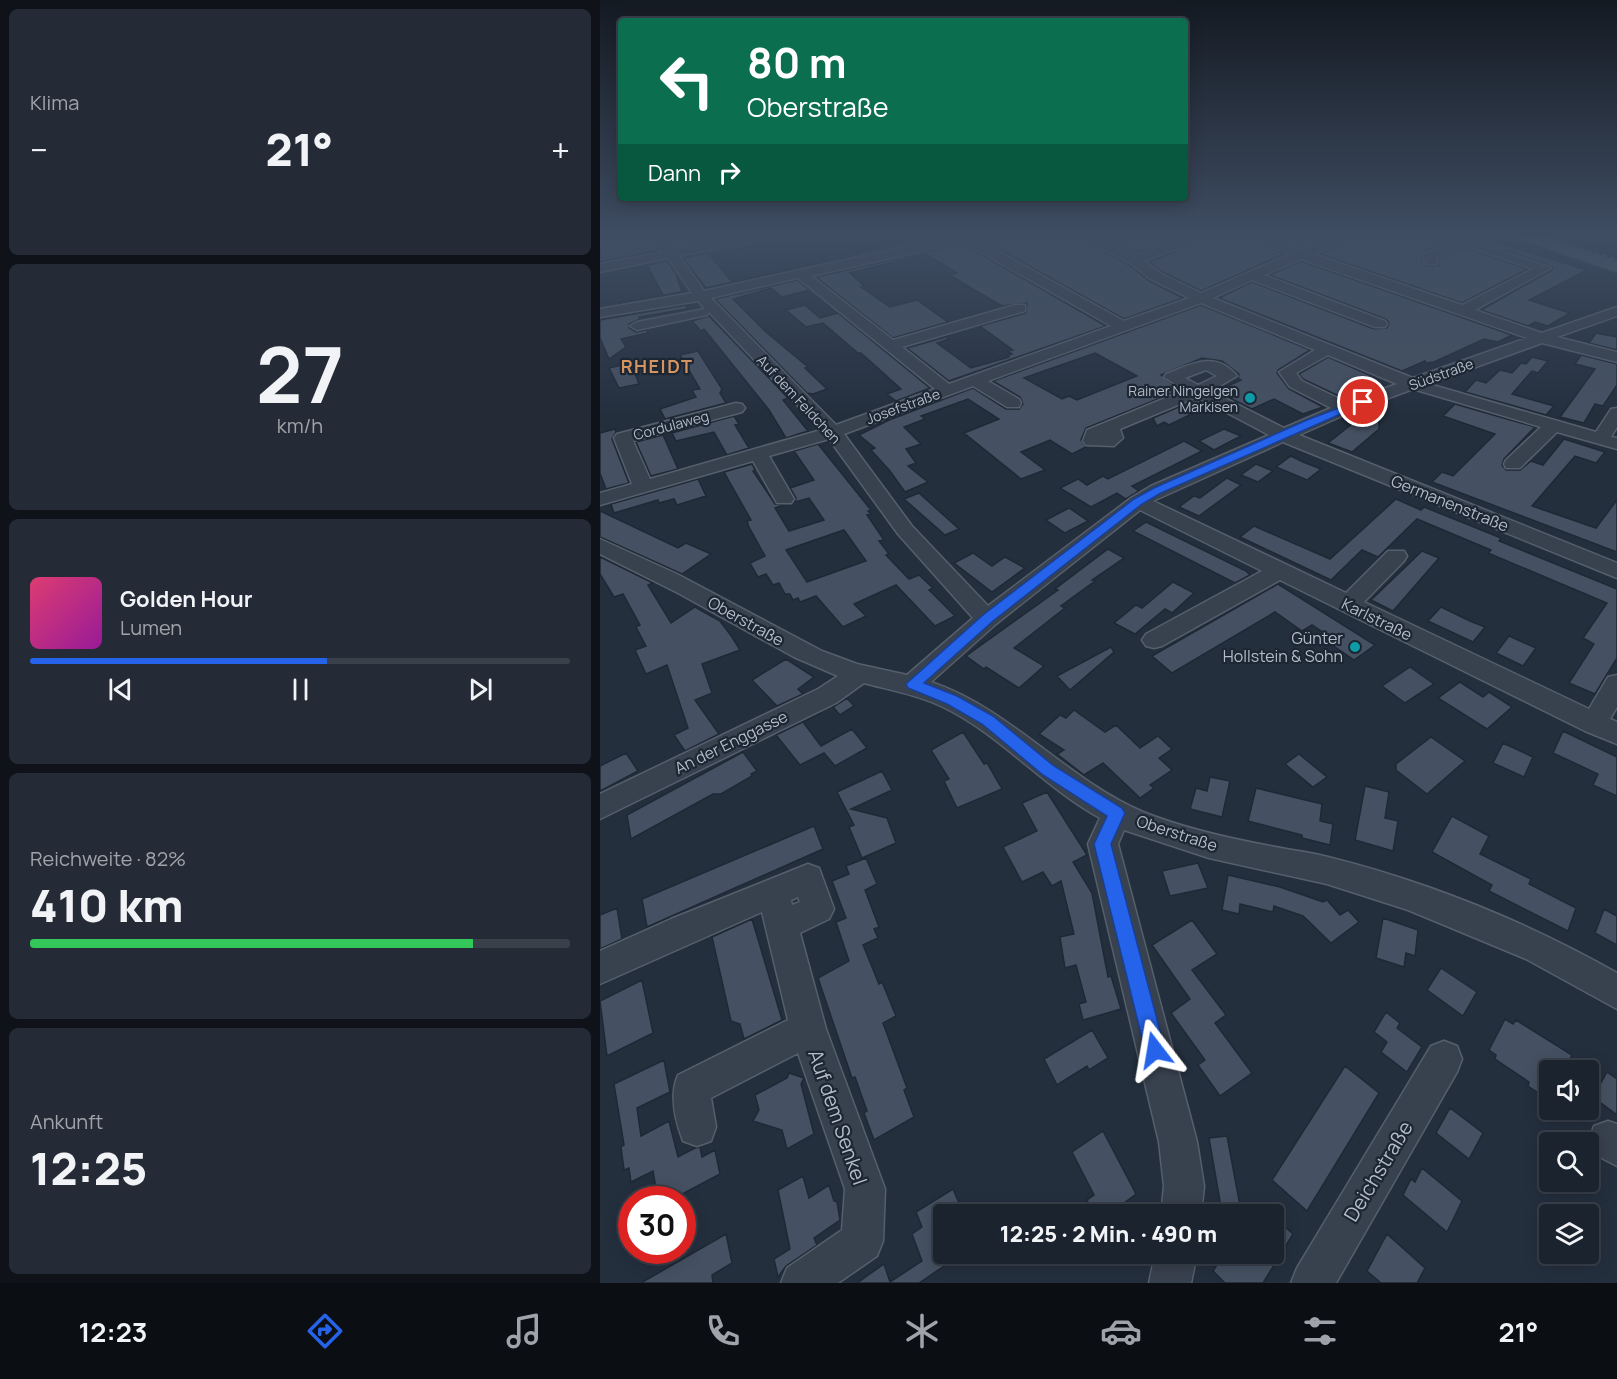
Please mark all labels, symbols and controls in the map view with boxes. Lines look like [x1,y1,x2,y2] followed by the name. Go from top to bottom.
[747,33,847,91] text: 80 m
[648,42,726,120] icon: left
[747,88,889,125] text: Oberstraße
[30,89,79,116] text: Klima
[265,118,333,180] text: 21°
[30,127,48,172] text: −
[551,127,570,172] text: +
[713,156,746,189] icon: right
[648,158,701,188] text: Dann
[256,320,344,426] text: 27
[753,351,845,447] street label: Auf dem Feldchen
[621,354,693,378] district label: RHEIDT
[1406,354,1476,394] street label: Südstraße
[1337,376,1388,427] pin
[1128,381,1238,416] place label: Rainer Ningelgen Markisen
[863,384,943,428] street label: Josefstraße
[1346,385,1379,418] icon: arrive
[1243,391,1257,405] marker: Rainer Ningelgen Markisen
[631,406,711,444] street label: Cordulaweg
[277,412,323,439] text: km/h
[1388,469,1512,537] street label: Germanenstraße
[120,584,253,614] text: Golden Hour
[704,591,788,651] street label: Oberstraße
[1338,592,1416,646] street label: Karlstraße
[120,614,182,641] text: Lumen
[1223,627,1343,667] place label: Günter Hollstein & Sohn
[1348,640,1362,654] marker: Günter Hollstein & Sohn
[104,673,137,706] icon: previous
[284,673,317,706] icon: pause
[464,673,497,706] icon: next
[671,705,791,779] street label: An der Enggasse
[1134,810,1220,856] street label: Oberstraße
[30,845,186,872] text: Reichweite · 82%
[30,874,184,936] text: 410 km
[1123,1018,1187,1082] position arrow
[802,1046,874,1188] street label: Auf dem Senkel
[1539,1060,1599,1264] map controls
[1539,1060,1599,1120] button: sound
[30,1108,103,1135] text: Ankunft
[1337,1116,1419,1226] street label: Deichstraße
[1539,1132,1599,1192] button: search
[30,1137,147,1199] text: 12:25
[618,1186,696,1264] speed limit sign: 30
[1539,1204,1599,1264] button: layers
[1000,1219,1217,1249] text: 12:25 · 2 Min. · 490 m
[304,1310,346,1352] icon: directions
[503,1310,545,1352] icon: music
[702,1310,744,1352] icon: phone
[901,1310,943,1352] icon: climate
[1100,1310,1142,1352] icon: car
[1299,1310,1341,1352] icon: filters
[79,1313,147,1350] text: 12:23
[1498,1313,1539,1350] text: 21°

